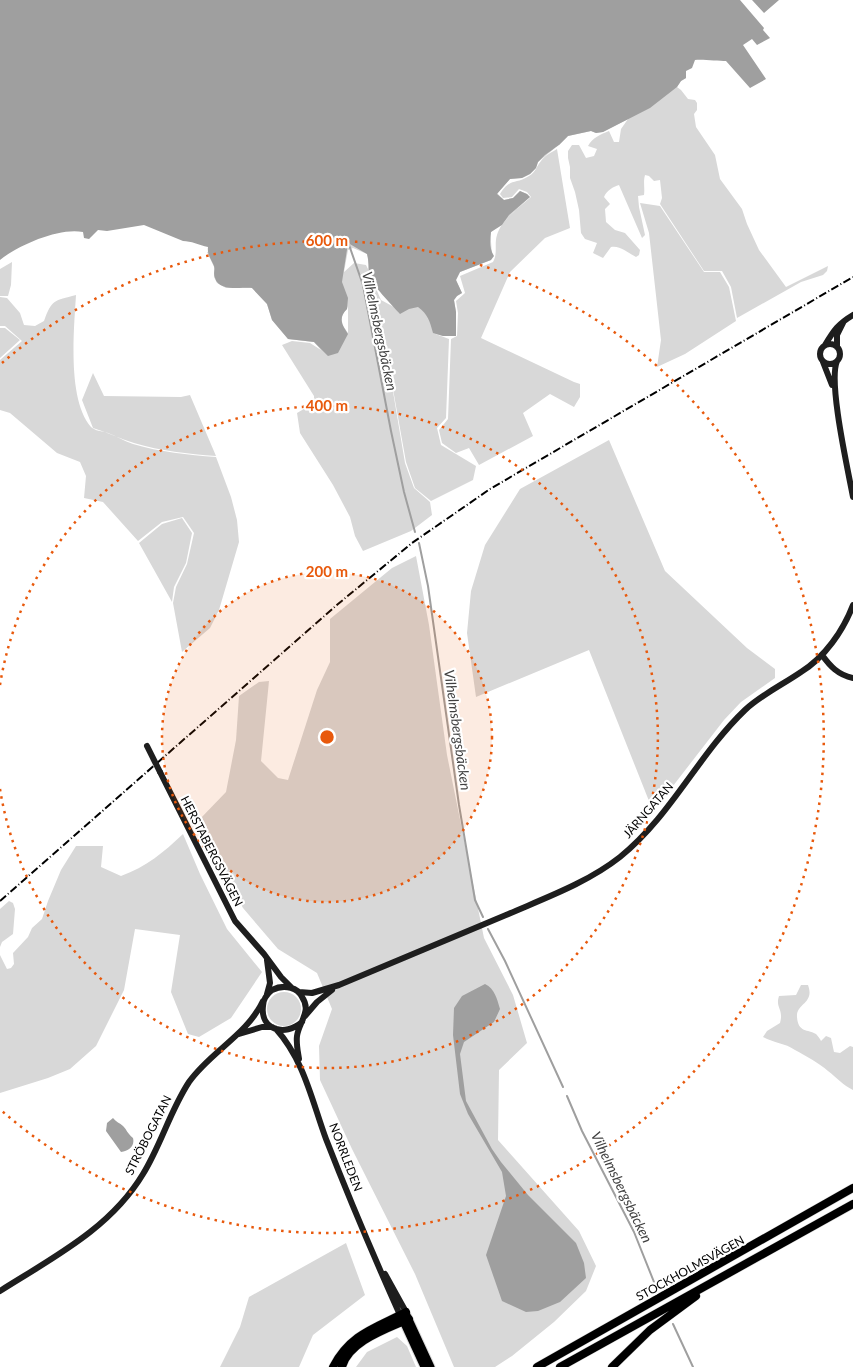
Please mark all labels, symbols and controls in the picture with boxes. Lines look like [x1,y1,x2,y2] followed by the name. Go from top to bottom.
[306,231,348,249] text: 600 m
[359,270,401,392] water label: Vilhelmsbergsbäcken
[306,396,348,414] text: 400 m
[306,562,348,580] text: 200 m
[441,669,475,791] water label: Vilhelmsbergsbäcken
[318,728,336,746] centre of rings
[620,779,676,841] street label: JÄRNGATAN
[178,793,246,909] street label: HERSTABERGSVÄGEN
[121,1093,175,1177] street label: STRÖBOGATAN
[326,1121,366,1193] street label: NORRLEDEN
[588,1129,656,1245] water label: Vilhelmsbergsbäcken
[633,1232,747,1304] street label: STOCKHOLMSVÄGEN

